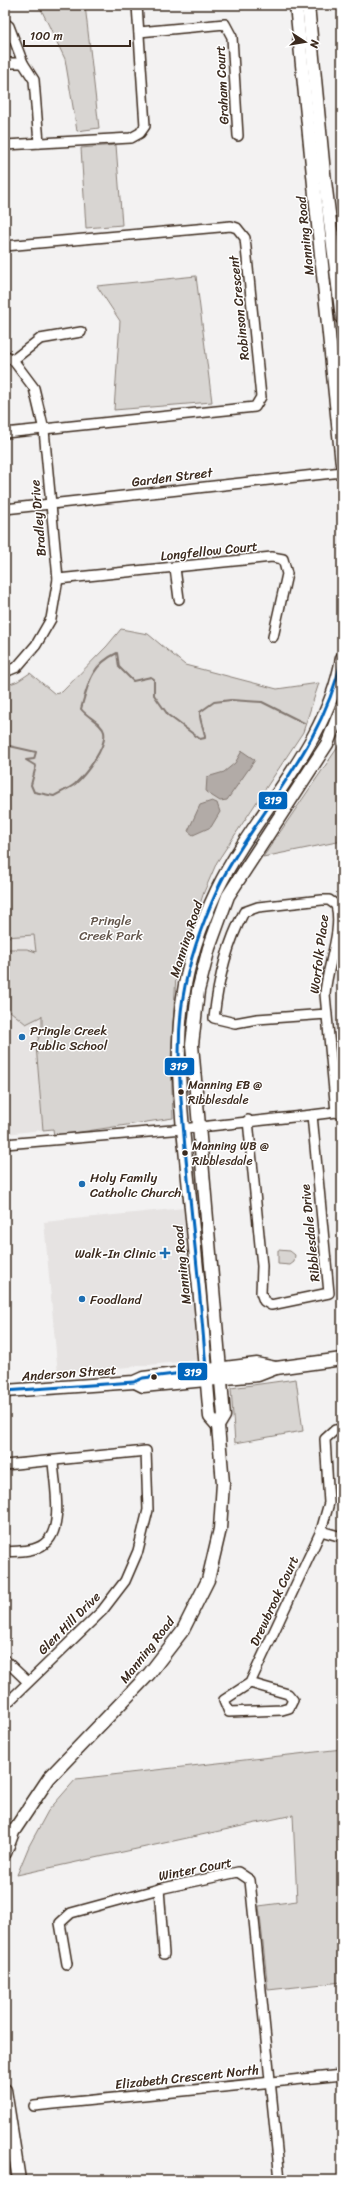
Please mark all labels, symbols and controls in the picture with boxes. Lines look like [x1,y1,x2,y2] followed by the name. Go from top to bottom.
[24,22,130,48] scale bar
[285,22,325,62] north arrow
[30,25,63,47] text: 100 m
[304,37,325,50] text: N
[208,45,236,125] street label: Graham Court
[289,194,321,277] street label: Manning Road
[222,254,256,362] street label: Robinson Crescent
[130,461,214,493] street label: Garden Street
[23,478,53,557] street label: Bradley Drive
[159,534,259,568] street label: Longfellow Court
[258,791,288,810] line badge: 319
[263,791,282,810] text: 319
[163,897,210,980] street label: Manning Road
[79,909,143,947] park label: Pringle Creek Park
[303,913,335,995] street label: Worfolk Place
[30,1019,108,1057] place label: Pringle Creek Public School
[17,1032,27,1042] marker: Pringle Creek Public School
[164,1057,195,1076] line badge: 319
[169,1057,188,1076] text: 319
[188,1074,262,1111] place label: Manning EB @ Ribblesdale
[176,1087,186,1097] marker: Manning EB @ Ribblesdale
[192,1135,269,1172] place label: Manning WB @ Ribblesdale
[180,1148,190,1158] marker: Manning WB @ Ribblesdale
[90,1166,182,1204] place label: Holy Family Catholic Church
[77,1179,87,1189] marker: Holy Family Catholic Church
[293,1183,327,1283] street label: Ribblesdale Drive
[166,1223,198,1306] street label: Manning Road
[75,1242,157,1265] place label: Walk-In Clinic
[159,1247,171,1259] marker: Walk-In Clinic
[90,1288,142,1311] place label: Foodland
[77,1294,87,1304] marker: Foodland
[20,1358,117,1388] street label: Anderson Street
[177,1362,208,1381] line badge: 319
[183,1363,202,1382] text: 319
[149,1372,159,1382] unlabelled marker
[243,1552,305,1650] street label: Drewbrook Court
[32,1586,106,1660] street label: Glen Hill Drive
[113,1611,181,1688] street label: Manning Road
[156,1851,234,1887] street label: Winter Court
[114,2058,260,2096] street label: Elizabeth Crescent North

